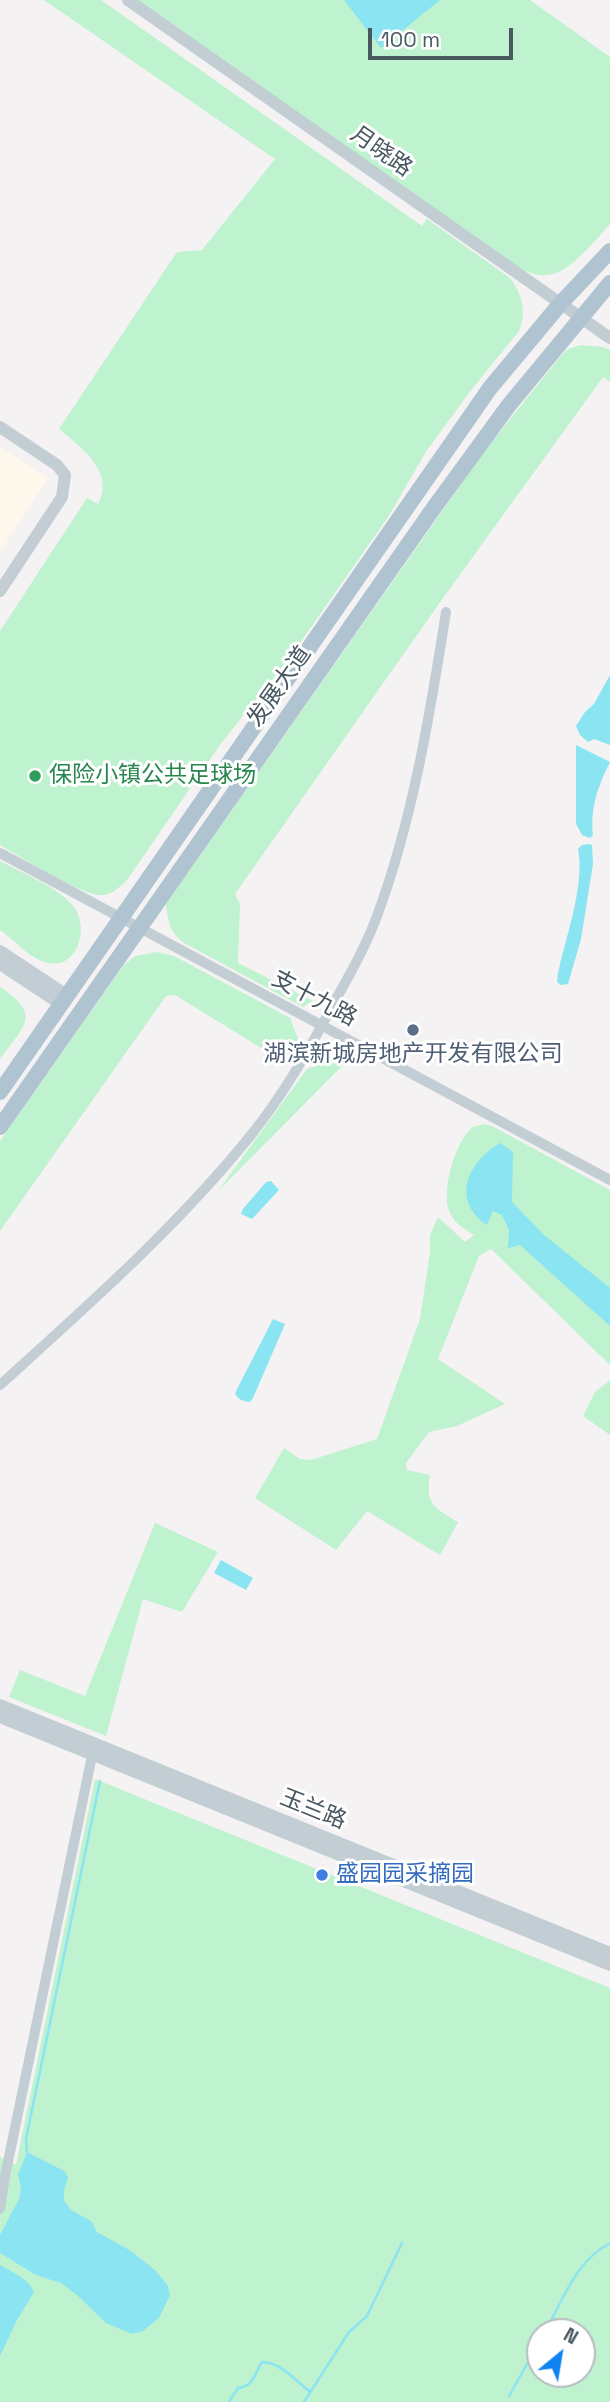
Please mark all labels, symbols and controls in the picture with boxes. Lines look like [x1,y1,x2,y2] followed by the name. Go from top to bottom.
[372,14,517,58] scale bar
[381,26,440,53] text: 100 m
[345,121,417,183] street label: 月晓路
[242,641,318,733] street label: 发展大道
[49,762,256,790] place label: 保险小镇公共足球场
[27,768,43,784] marker: 保险小镇公共足球场
[267,965,361,1033] street label: 支十九路
[405,1022,421,1038] marker: 湖滨新城房地产开发有限公司
[264,1041,562,1069] place label: 湖滨新城房地产开发有限公司
[276,1784,350,1836] street label: 玉兰路
[336,1861,474,1889] place label: 盛园园采摘园
[314,1867,330,1883] marker: 盛园园采摘园
[526,2318,596,2388] north arrow
[559,2322,583,2350] text: N

